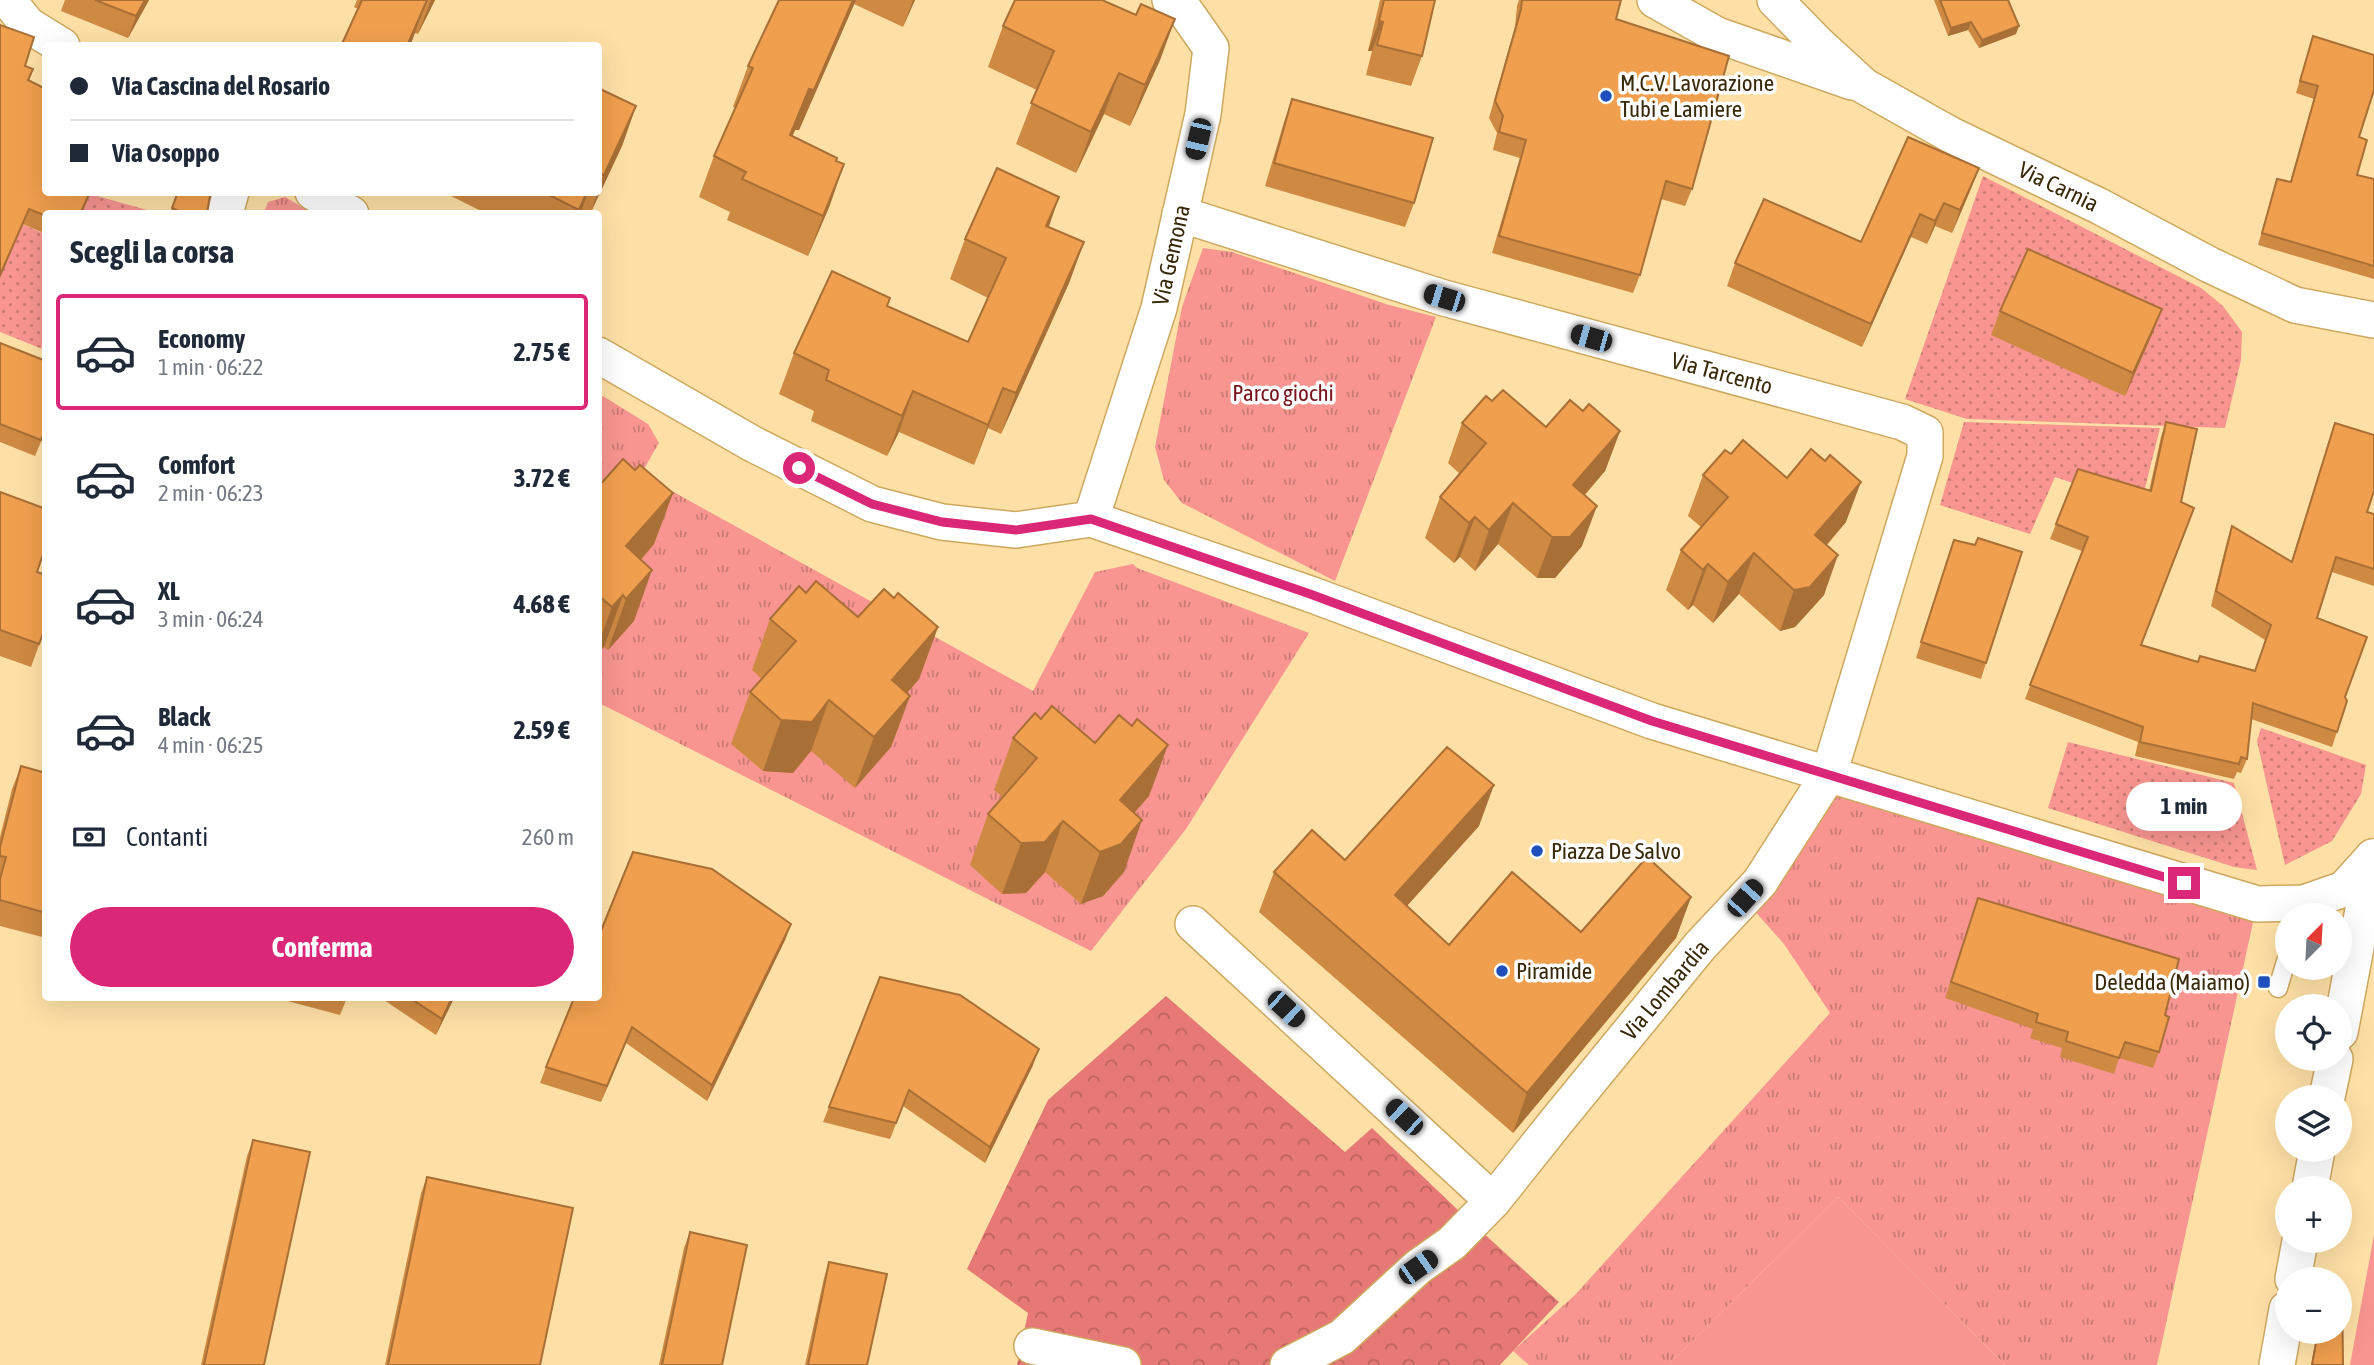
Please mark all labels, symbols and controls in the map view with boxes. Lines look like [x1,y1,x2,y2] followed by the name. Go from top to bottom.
[1620,70,1774,122] place label: M.C.V. Lavorazione Tubi e Lamiere
[112,71,330,101] text: Via Cascina del Rosario
[1598,88,1614,104] marker: M.C.V. Lavorazione Tubi e Lamiere
[1184,116,1213,162] car
[112,138,220,168] text: Via Osoppo
[2014,156,2103,217] street label: Via Carnia
[1147,202,1195,308] street label: Via Gemona
[70,233,234,270] text: Scegli la corsa
[1421,282,1468,314] car
[74,321,137,384] icon: car
[1568,322,1615,354] car
[158,324,245,354] text: Economy
[513,337,570,367] text: 2.75 €
[1668,347,1775,399] street label: Via Tarcento
[158,354,264,380] text: 1 min · 06:22
[1232,380,1334,406] park label: Parco giochi
[74,447,137,510] icon: car
[158,450,235,480] text: Comfort
[783,452,815,484] route start
[513,463,570,493] text: 3.72 €
[158,480,264,506] text: 2 min · 06:23
[74,573,137,636] icon: car
[158,576,180,606] text: XL
[513,589,570,619] text: 4.68 €
[158,606,264,632] text: 3 min · 06:24
[74,699,137,762] icon: car
[158,702,210,732] text: Black
[513,715,570,745] text: 2.59 €
[158,732,264,758] text: 4 min · 06:25
[2126,782,2242,830] callout: 1 min
[2161,793,2207,819] text: 1 min
[70,818,108,856] icon: cash
[126,822,208,852] text: Contanti
[522,824,574,850] text: 260 m
[1551,838,1681,864] place label: Piazza De Salvo
[1529,843,1545,859] marker: Piazza De Salvo
[2168,867,2200,899] route end
[1724,875,1767,921] car
[2275,903,2352,980] north arrow
[2275,903,2352,1344] map controls
[70,907,574,987] button: Conferma
[1616,935,1714,1045] street label: Via Lombardia
[1516,958,1592,984] place label: Piramide
[1494,963,1510,979] marker: Piramide
[2094,969,2250,995] place label: Deledda (Maiamo)
[2256,974,2272,990] marker: Deledda (Maiamo)
[1264,987,1309,1031] car
[2275,994,2352,1071] button: locate
[2275,1085,2352,1162] button: layers
[1382,1095,1427,1139] car
[2275,1176,2352,1253] button: +
[1395,1246,1442,1288] car
[2275,1267,2352,1344] button: −

